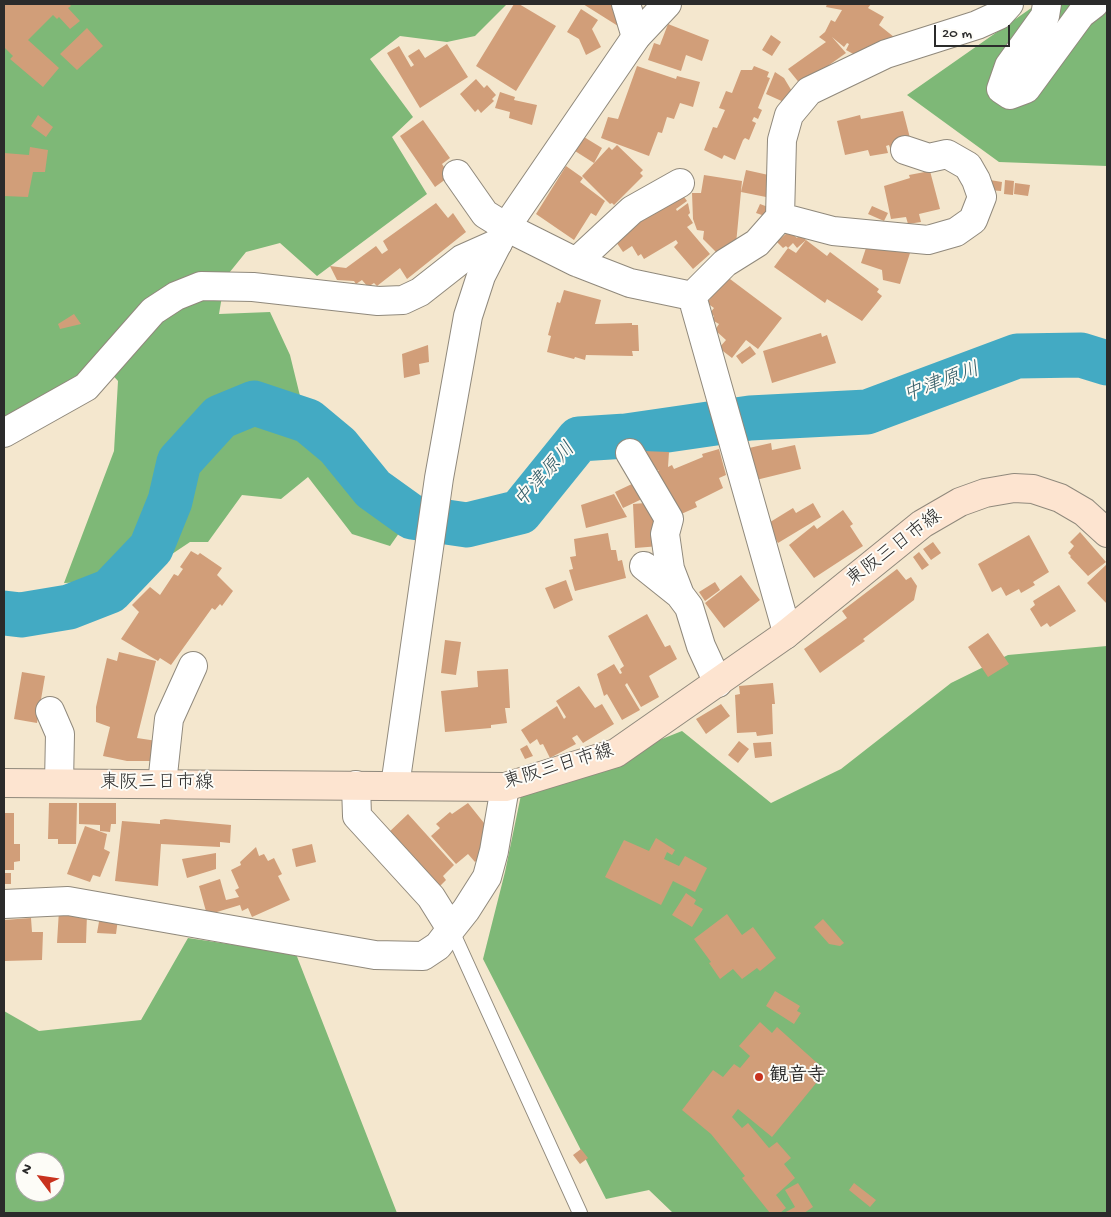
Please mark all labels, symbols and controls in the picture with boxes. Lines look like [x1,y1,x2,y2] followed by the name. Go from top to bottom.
[936,15,1012,47] scale bar
[942,25,972,43] text: 20 m
[900,359,984,409] water label: 中津原川
[510,438,582,514] water label: 中津原川
[843,506,947,592] street label: 東阪三日市線
[501,740,617,796] street label: 東阪三日市線
[100,773,214,795] street label: 東阪三日市線
[769,1066,826,1088] place label: 観音寺
[753,1071,765,1083] marker: 観音寺
[15,1152,65,1202] north arrow
[18,1161,37,1178] text: N

